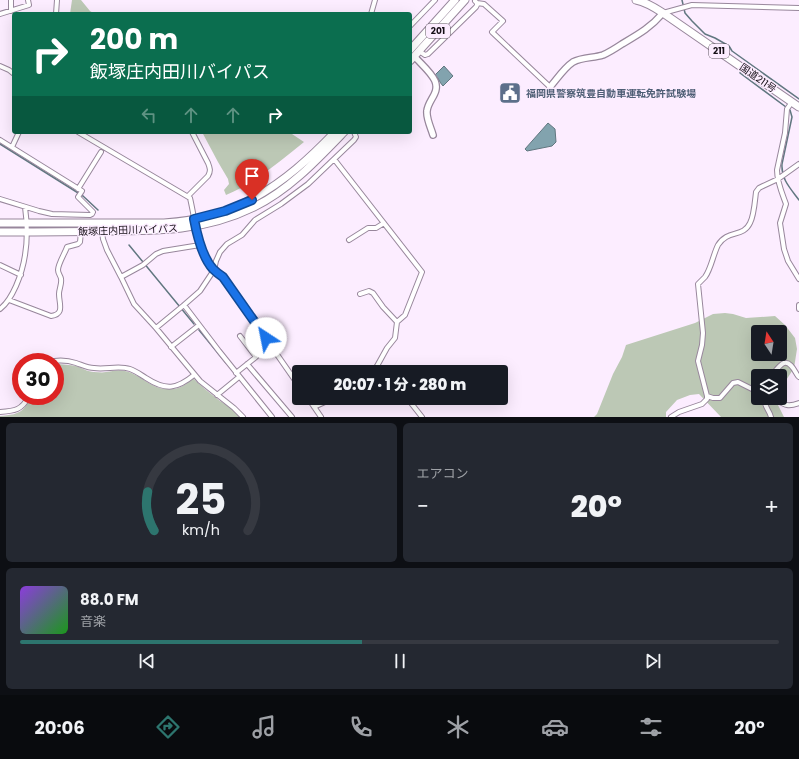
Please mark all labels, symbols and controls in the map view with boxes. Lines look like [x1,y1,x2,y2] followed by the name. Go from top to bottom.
[90,20,178,59] text: 200 m
[426,24,450,38] road number: 201
[24,28,76,80] icon: right
[709,44,729,58] road number: 211
[90,59,270,84] text: 飯塚庄内田川バイパス
[736,60,780,96] street label: 国道211号
[497,80,523,106] public building icon: 福岡県警察筑豊自動車運転免許試験場
[526,86,696,101] place label: 福岡県警察筑豊自動車運転免許試験場
[138,104,160,126] icon: left
[180,104,202,126] icon: ahead
[222,104,244,126] icon: ahead
[264,104,286,126] icon: right
[235,159,269,200] pin
[241,165,263,187] icon: arrive
[78,221,178,239] street label: 飯塚庄内田川バイパス
[245,317,287,359] position arrow
[751,325,787,361] north arrow
[751,325,787,405] map controls
[12,353,64,405] speed limit sign: 30
[751,369,787,405] button: layers
[334,374,466,395] text: 20:07 · 1 分 · 280 m
[417,464,469,483] text: エアコン
[176,469,227,528] text: 25
[571,485,622,528] text: 20°
[417,491,429,522] text: −
[764,491,779,522] text: +
[182,519,220,539] text: km/h
[80,589,139,610] text: 88.0 FM
[80,612,106,631] text: 音楽
[136,650,158,672] icon: previous
[389,650,411,672] icon: pause
[642,650,664,672] icon: next
[154,713,182,741] icon: directions
[250,713,278,741] icon: music
[347,713,375,741] icon: phone
[444,713,472,741] icon: climate
[541,713,569,741] icon: car
[637,713,665,741] icon: filters
[34,715,85,740] text: 20:06
[734,715,765,740] text: 20°

